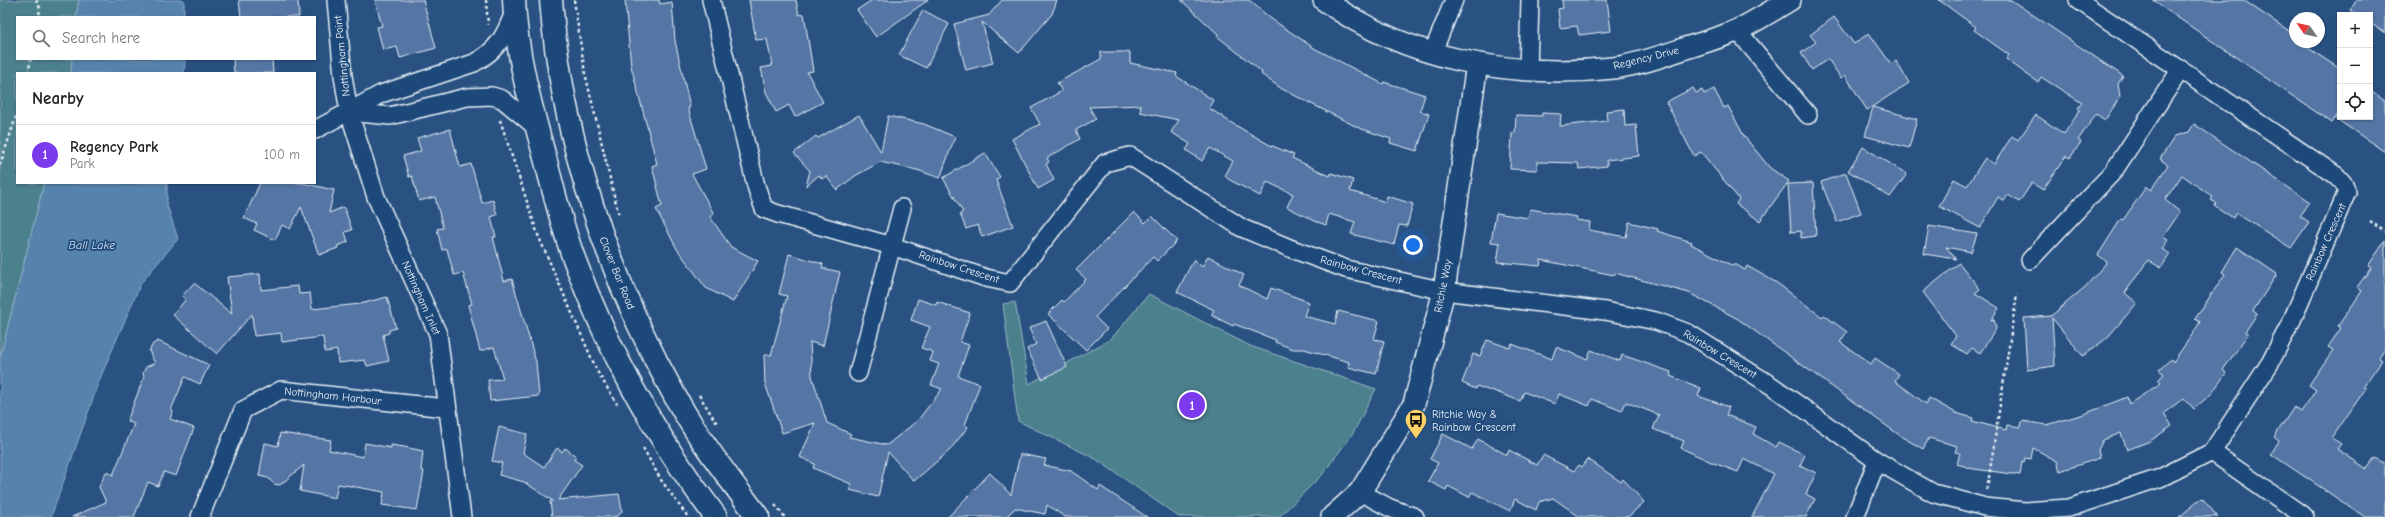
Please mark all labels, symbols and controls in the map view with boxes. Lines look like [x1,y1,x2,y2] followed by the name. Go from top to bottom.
[2289,12,2325,48] north arrow
[2337,12,2373,120] map controls
[2337,12,2373,48] button: +
[331,14,353,97] street label: Nottingham Point
[16,16,316,60] search box
[30,27,52,49] icon: search
[62,29,140,47] text: Search here
[1612,43,1681,72] street label: Regency Drive
[2337,48,2373,84] button: −
[2337,84,2373,120] button: locate
[32,89,83,108] text: Nearby
[70,138,158,156] text: Regency Park
[42,147,48,162] text: 1
[264,147,300,162] text: 100 m
[70,156,95,171] text: Park
[2303,200,2349,283] street label: Rainbow Crescent
[597,235,638,311] street label: Clover Bar Road
[1403,235,1423,255] your location
[69,238,115,252] water label: Ball Lake
[917,248,1002,286] street label: Rainbow Crescent
[1319,253,1404,287] street label: Rainbow Crescent
[1431,258,1455,314] street label: Ritchie Way
[399,259,443,338] street label: Nottingham Inlet
[1681,327,1760,382] street label: Rainbow Crescent
[284,384,383,408] street label: Nottingham Harbour
[1179,390,1205,420] pin: 1
[1403,407,1429,440] bus stop icon: Ritchie Way & Rainbow Crescent
[1432,408,1516,434] place label: Ritchie Way & Rainbow Crescent

